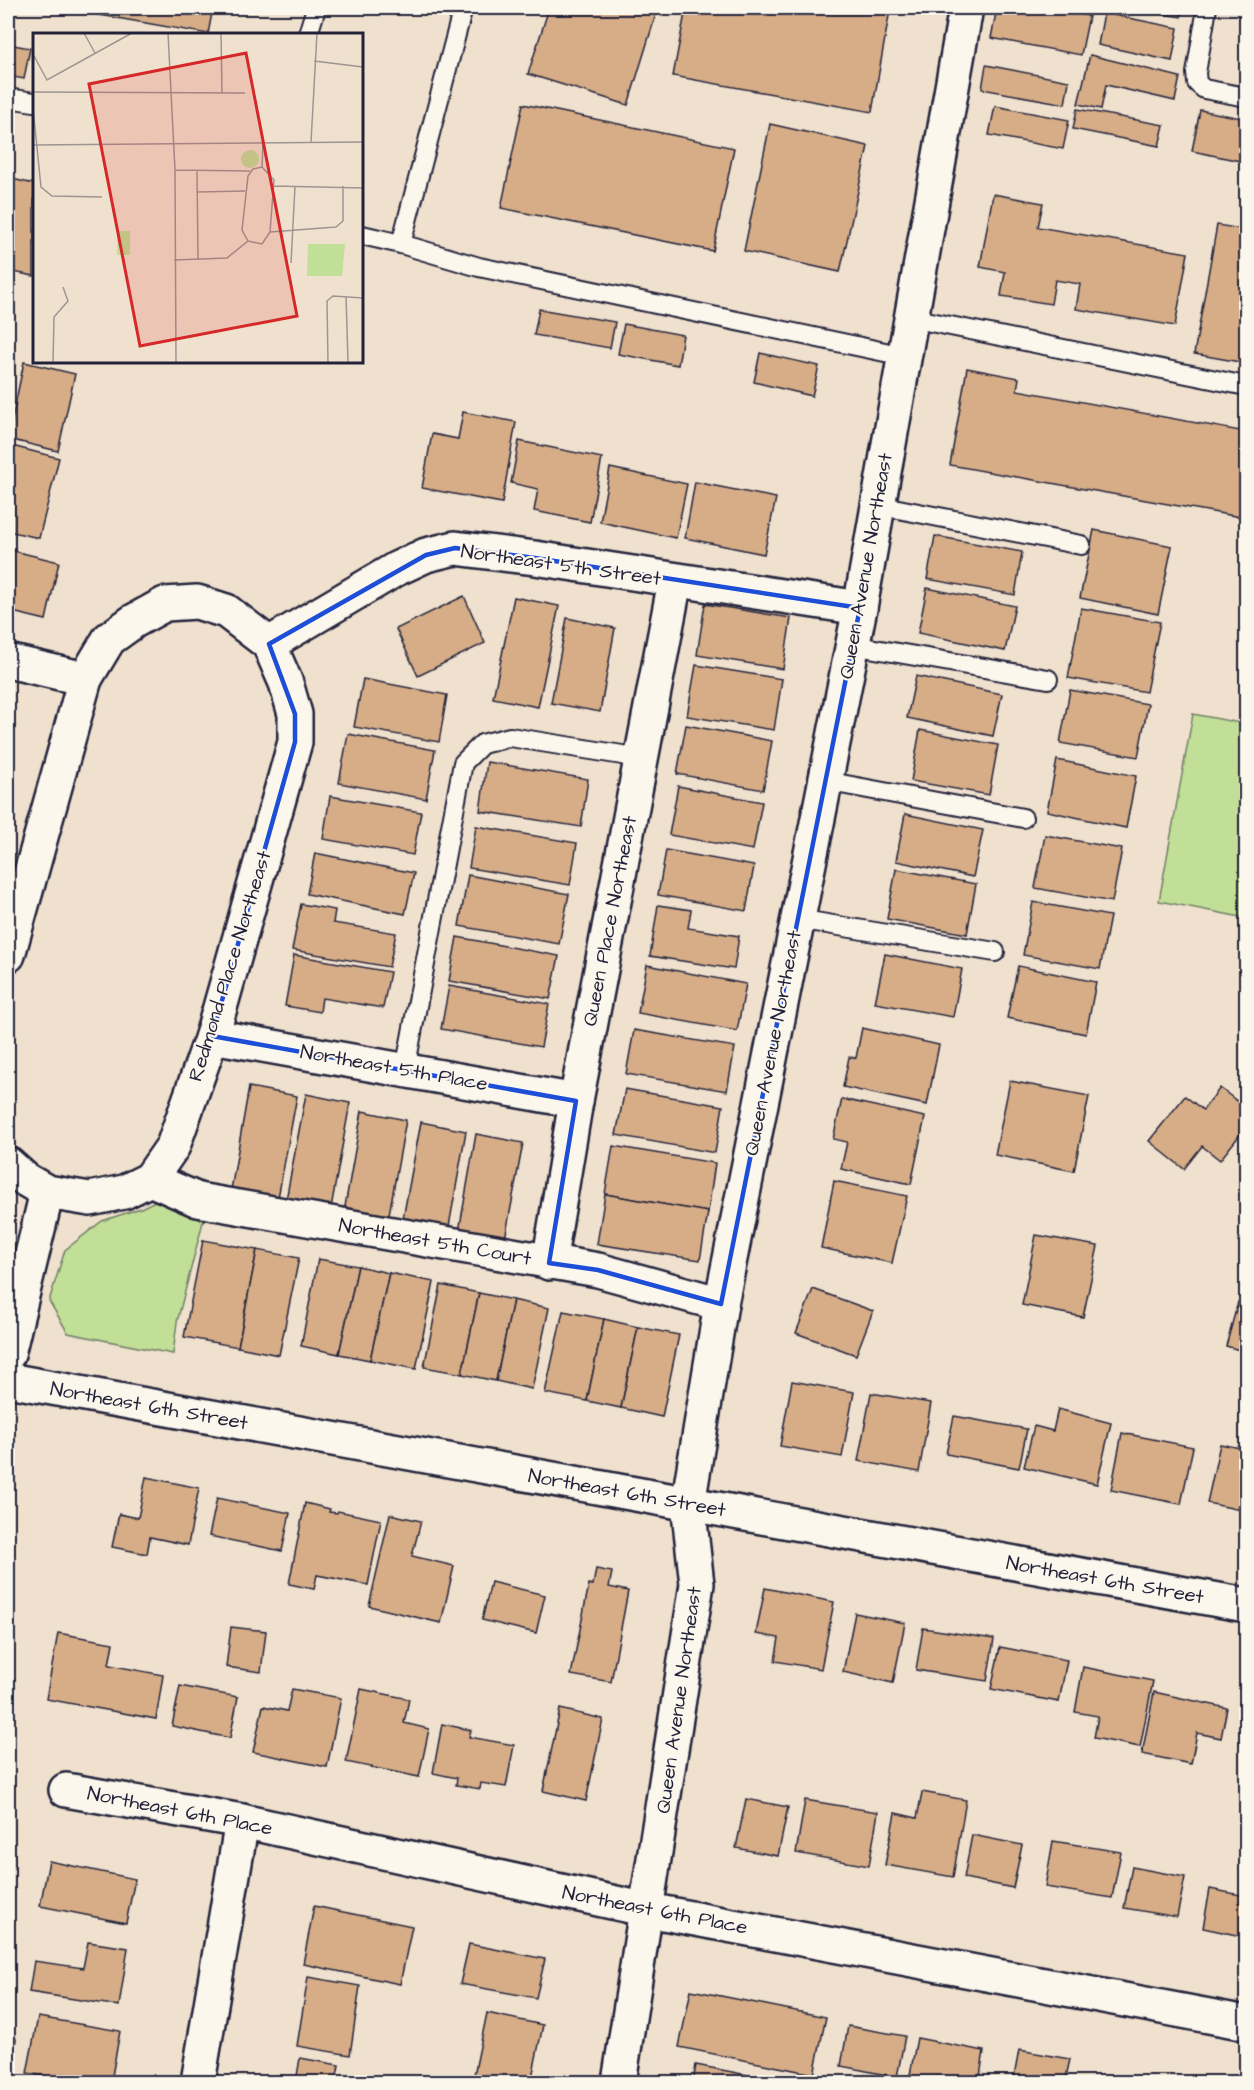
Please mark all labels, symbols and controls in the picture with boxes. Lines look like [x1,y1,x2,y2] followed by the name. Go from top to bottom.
[33,33,363,363] inset map
[832,451,900,681] street label: Queen Avenue Northeast
[459,537,663,593] street label: Northeast 5th Street
[576,814,644,1028] street label: Queen Place Northeast
[182,847,278,1085] street label: Redmond Place Northeast
[737,928,809,1158] street label: Queen Avenue Northeast
[298,1038,490,1098] street label: Northeast 5th Place
[337,1211,533,1273] street label: Northeast 5th Court
[48,1375,250,1437] street label: Northeast 6th Street
[526,1462,728,1524] street label: Northeast 6th Street
[1004,1549,1206,1611] street label: Northeast 6th Street
[649,1585,709,1815] street label: Queen Avenue Northeast
[85,1779,275,1843] street label: Northeast 6th Place
[560,1878,750,1942] street label: Northeast 6th Place

